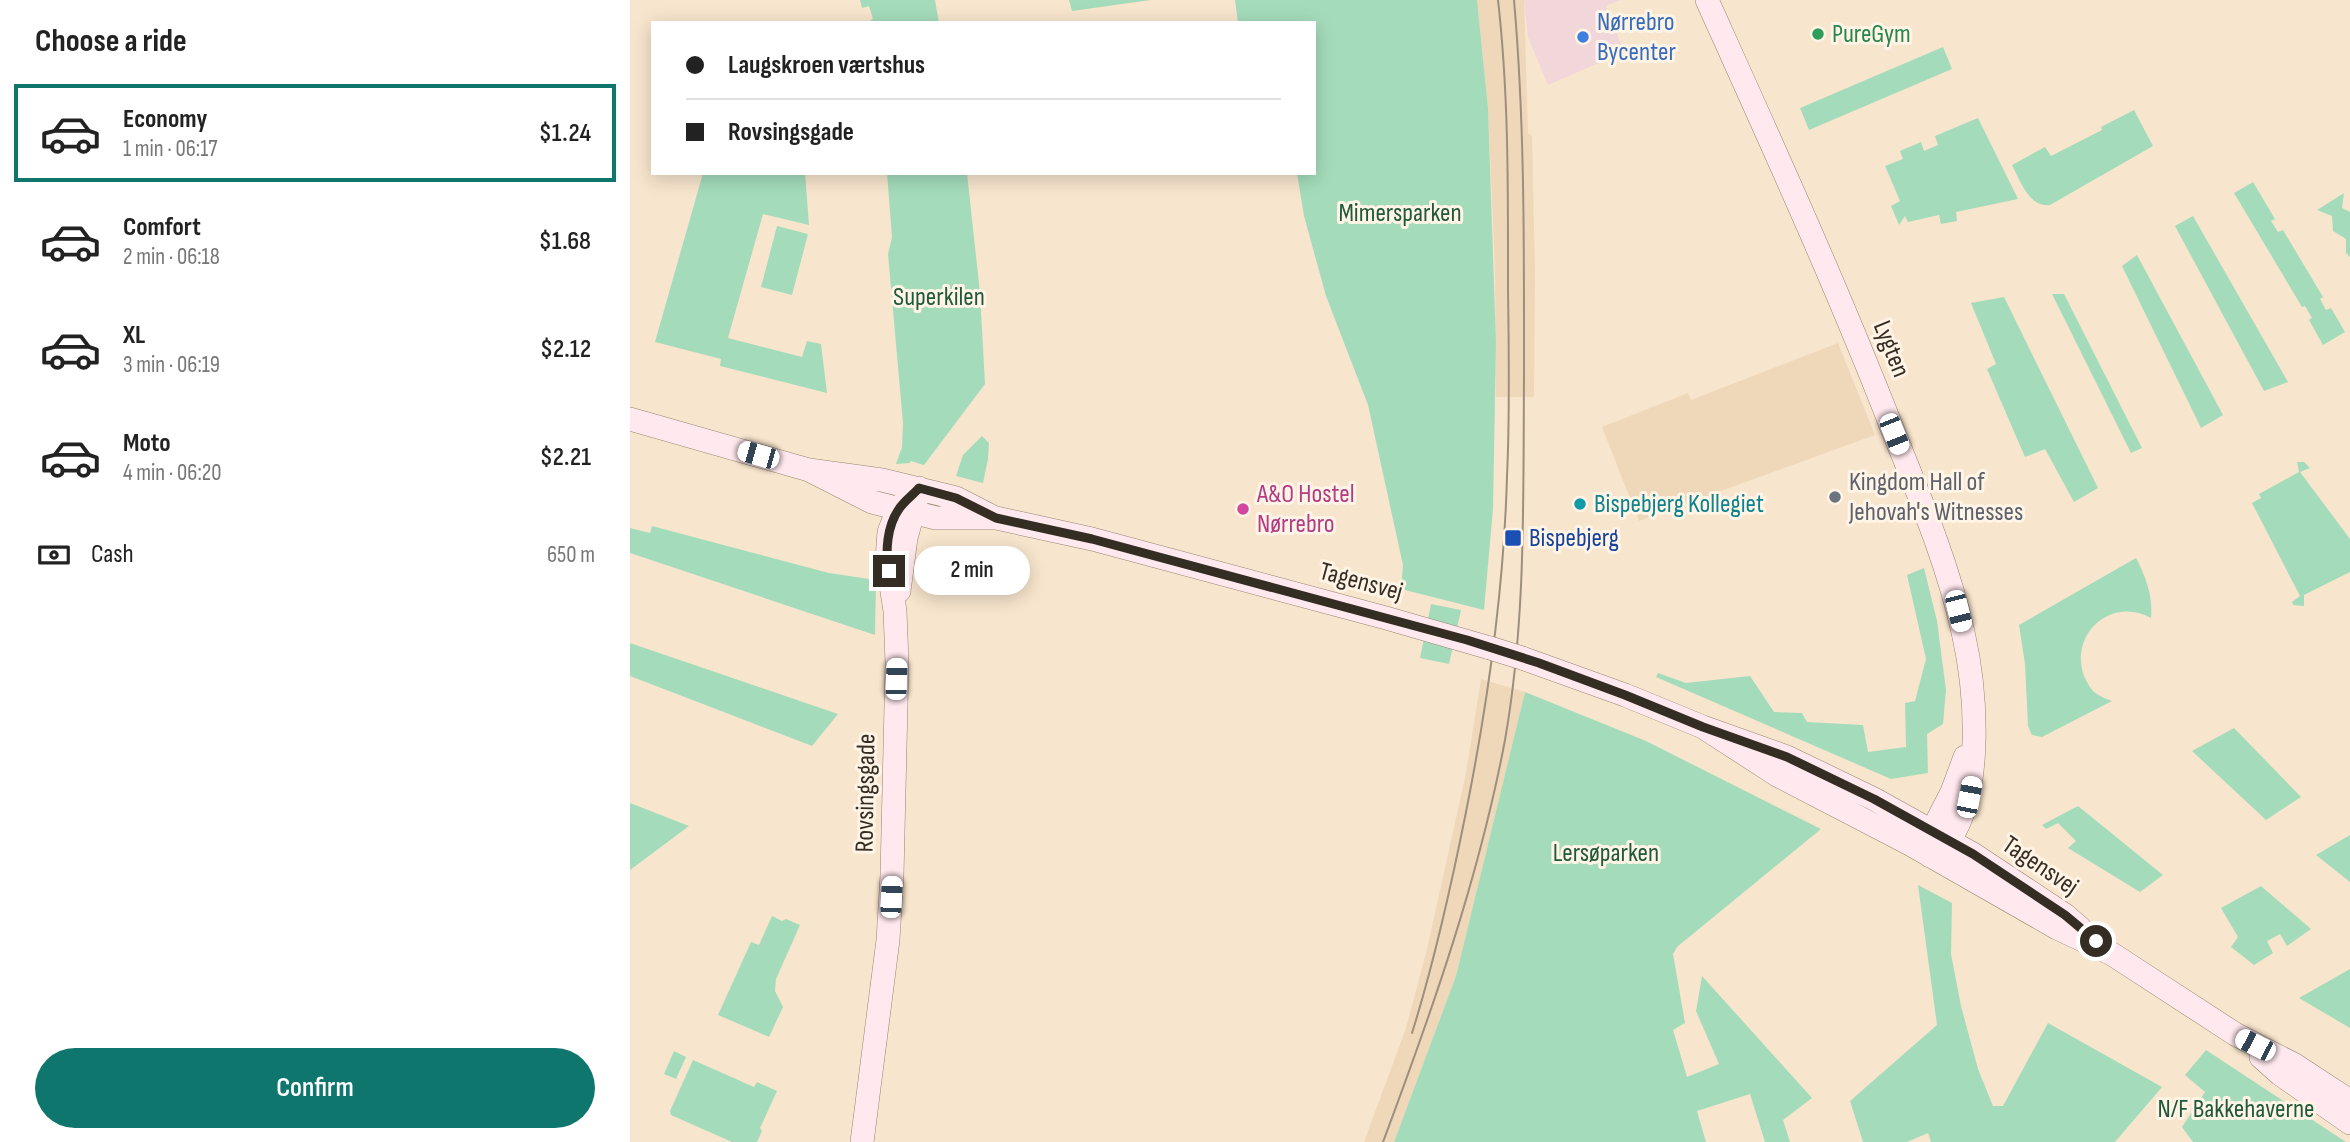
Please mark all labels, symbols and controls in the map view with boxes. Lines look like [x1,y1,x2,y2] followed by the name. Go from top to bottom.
[1597,7,1676,68] place label: Nørrebro Bycenter
[1832,19,1911,50] place label: PureGym
[35,22,187,61] text: Choose a ride
[1810,26,1826,42] marker: PureGym
[1575,29,1591,45] marker: Nørrebro Bycenter
[728,50,925,81] text: Laugskroen værtshus
[39,102,102,165] icon: car
[123,104,207,135] text: Economy
[728,117,854,148] text: Rovsingsgade
[539,118,591,149] text: $1.24
[123,135,217,163] text: 1 min · 06:17
[1338,198,1462,229] park label: Mimersparken
[39,210,102,273] icon: car
[123,212,201,243] text: Comfort
[539,226,591,257] text: $1.68
[123,243,220,271] text: 2 min · 06:18
[893,282,985,313] park label: Superkilen
[1866,316,1916,382] street label: Lygten
[39,318,102,381] icon: car
[123,320,145,351] text: XL
[540,334,591,365] text: $2.12
[123,351,220,379] text: 3 min · 06:19
[1877,411,1912,457] car
[39,426,102,489] icon: car
[123,428,171,459] text: Moto
[735,439,782,471] car
[540,442,591,473] text: $2.21
[123,459,221,487] text: 4 min · 06:20
[1848,467,2023,528] place label: Kingdom Hall of Jehovah's Witnesses
[1256,479,1355,540] place label: A&O Hostel Nørrebro
[1594,489,1764,520] place label: Bispebjerg Kollegiet
[1827,489,1843,505] marker: Kingdom Hall of Jehovah's Witnesses
[1572,496,1588,512] marker: Bispebjerg Kollegiet
[1235,501,1251,517] marker: A&O Hostel Nørrebro
[1529,523,1619,554] place label: Bispebjerg
[1503,528,1523,548] marker: Bispebjerg
[35,536,73,574] icon: cash
[91,539,134,570] text: Cash
[547,541,595,569] text: 650 m
[914,546,1029,596] callout: 2 min
[873,555,905,587] route end
[950,556,994,584] text: 2 min
[1316,556,1406,608] street label: Tagensvej
[1943,588,1974,634] car
[885,658,908,700] car
[849,733,883,853] street label: Rovsingsgade
[1955,774,1984,820] car
[1996,829,2084,903] street label: Tagensvej
[1553,838,1659,869] park label: Lersøparken
[880,875,903,919] car
[2080,925,2112,957] route start
[2232,1026,2279,1064] car
[35,1048,595,1128] button: Confirm
[2157,1094,2315,1125] park label: N/F Bakkehaverne

